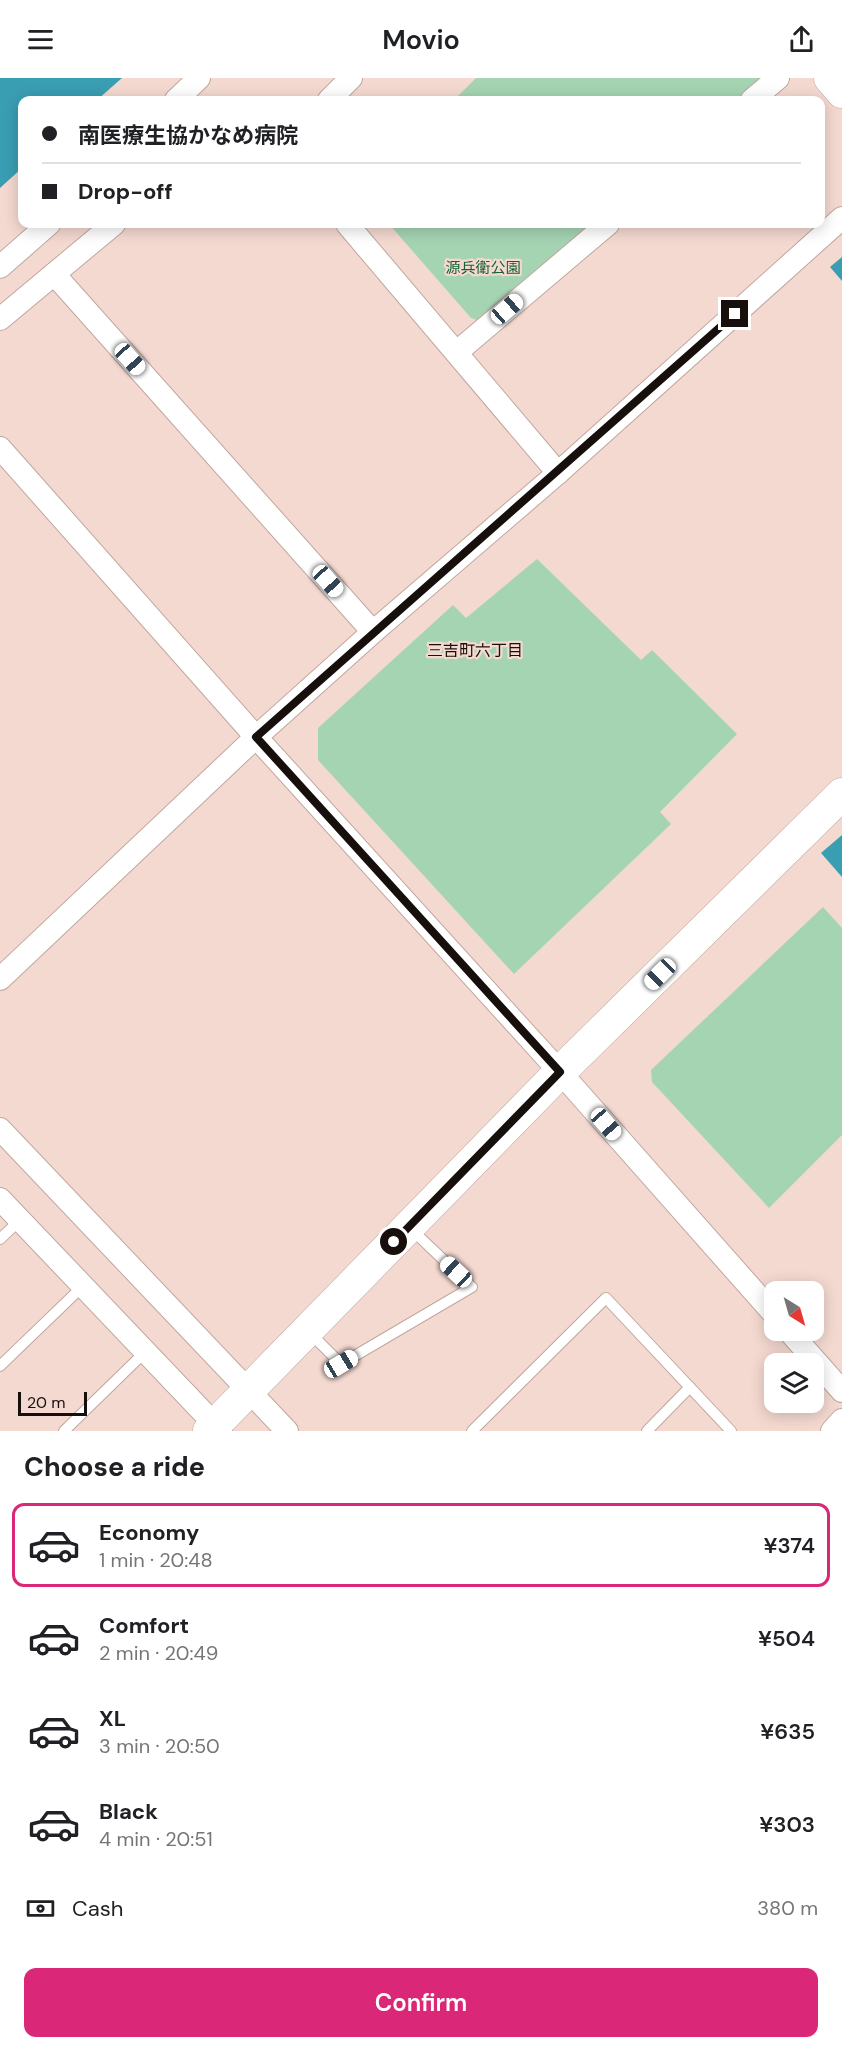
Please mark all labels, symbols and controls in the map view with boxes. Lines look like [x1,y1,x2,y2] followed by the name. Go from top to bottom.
[382,22,460,57] text: Movio
[24,23,57,56] icon: menu
[785,23,818,56] icon: share
[78,121,298,150] text: 南医療生協かなめ病院
[78,177,173,206] text: Drop-off
[445,258,521,278] park label: 源兵衛公園
[488,290,526,328] car
[721,300,748,327] route end
[111,340,149,378] car
[309,562,347,600] car
[427,640,523,661] district label: 三吉町六丁目
[641,955,679,993] car
[587,1105,625,1143] car
[380,1228,407,1255] route start
[437,1253,475,1291] car
[764,1281,824,1341] north arrow
[764,1281,824,1413] map controls
[321,1347,361,1381] car
[764,1353,824,1413] button: layers
[18,1389,87,1416] scale bar
[27,1392,66,1413] text: 20 m
[24,1449,205,1484] text: Choose a ride
[27,1518,81,1572] icon: car
[99,1518,199,1547] text: Economy
[763,1531,815,1560] text: ¥374
[99,1547,213,1573] text: 1 min · 20:48
[27,1611,81,1665] icon: car
[99,1611,189,1640] text: Comfort
[758,1624,815,1653] text: ¥504
[99,1640,218,1666] text: 2 min · 20:49
[27,1704,81,1758] icon: car
[99,1704,126,1733] text: XL
[760,1717,815,1746] text: ¥635
[99,1733,220,1759] text: 3 min · 20:50
[27,1797,81,1851] icon: car
[99,1797,158,1826] text: Black
[759,1810,815,1839] text: ¥303
[99,1826,213,1852] text: 4 min · 20:51
[24,1892,57,1925] icon: cash
[72,1894,123,1923] text: Cash
[757,1895,818,1921] text: 380 m
[24,1968,818,2037] button: Confirm

